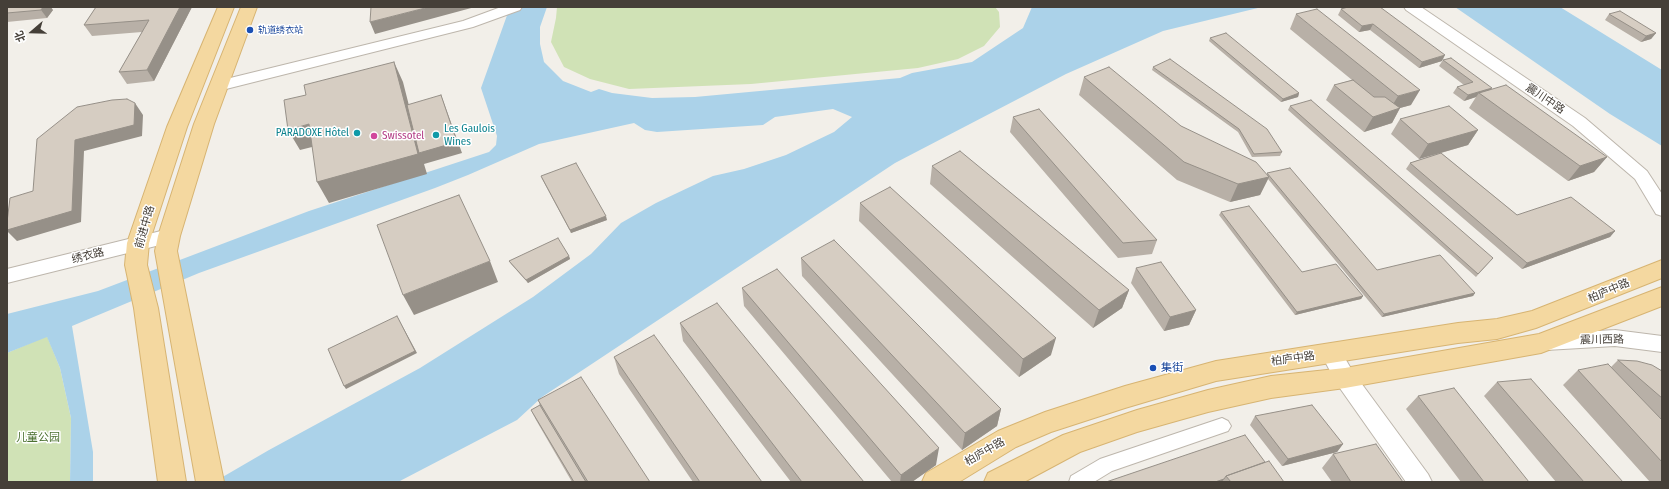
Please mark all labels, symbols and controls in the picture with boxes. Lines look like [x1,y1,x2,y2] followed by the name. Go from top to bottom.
[12,12,52,52] north arrow
[245,25,255,35] marker: 轨道绣衣站
[258,25,303,35] place label: 轨道绣衣站
[12,29,28,44] text: 北
[1523,81,1567,117] street label: 震川中路
[444,122,495,148] place label: Les Gaulois Wines
[276,126,349,140] place label: PARADOXE Hôtel
[352,128,362,138] marker: PARADOXE Hôtel
[382,129,424,143] place label: Swissotel
[431,130,441,140] marker: Les Gaulois Wines
[369,131,379,141] marker: Swissotel
[133,204,157,250] street label: 前进中路
[70,246,106,266] street label: 绣衣路
[1586,276,1632,306] street label: 柏庐中路
[1580,333,1624,347] street label: 震川西路
[1270,349,1316,369] street label: 柏庐中路
[1161,361,1183,375] place label: 集街
[1148,363,1158,373] marker: 集街
[16,431,60,445] park label: 儿童公园
[963,435,1007,469] street label: 柏庐中路

